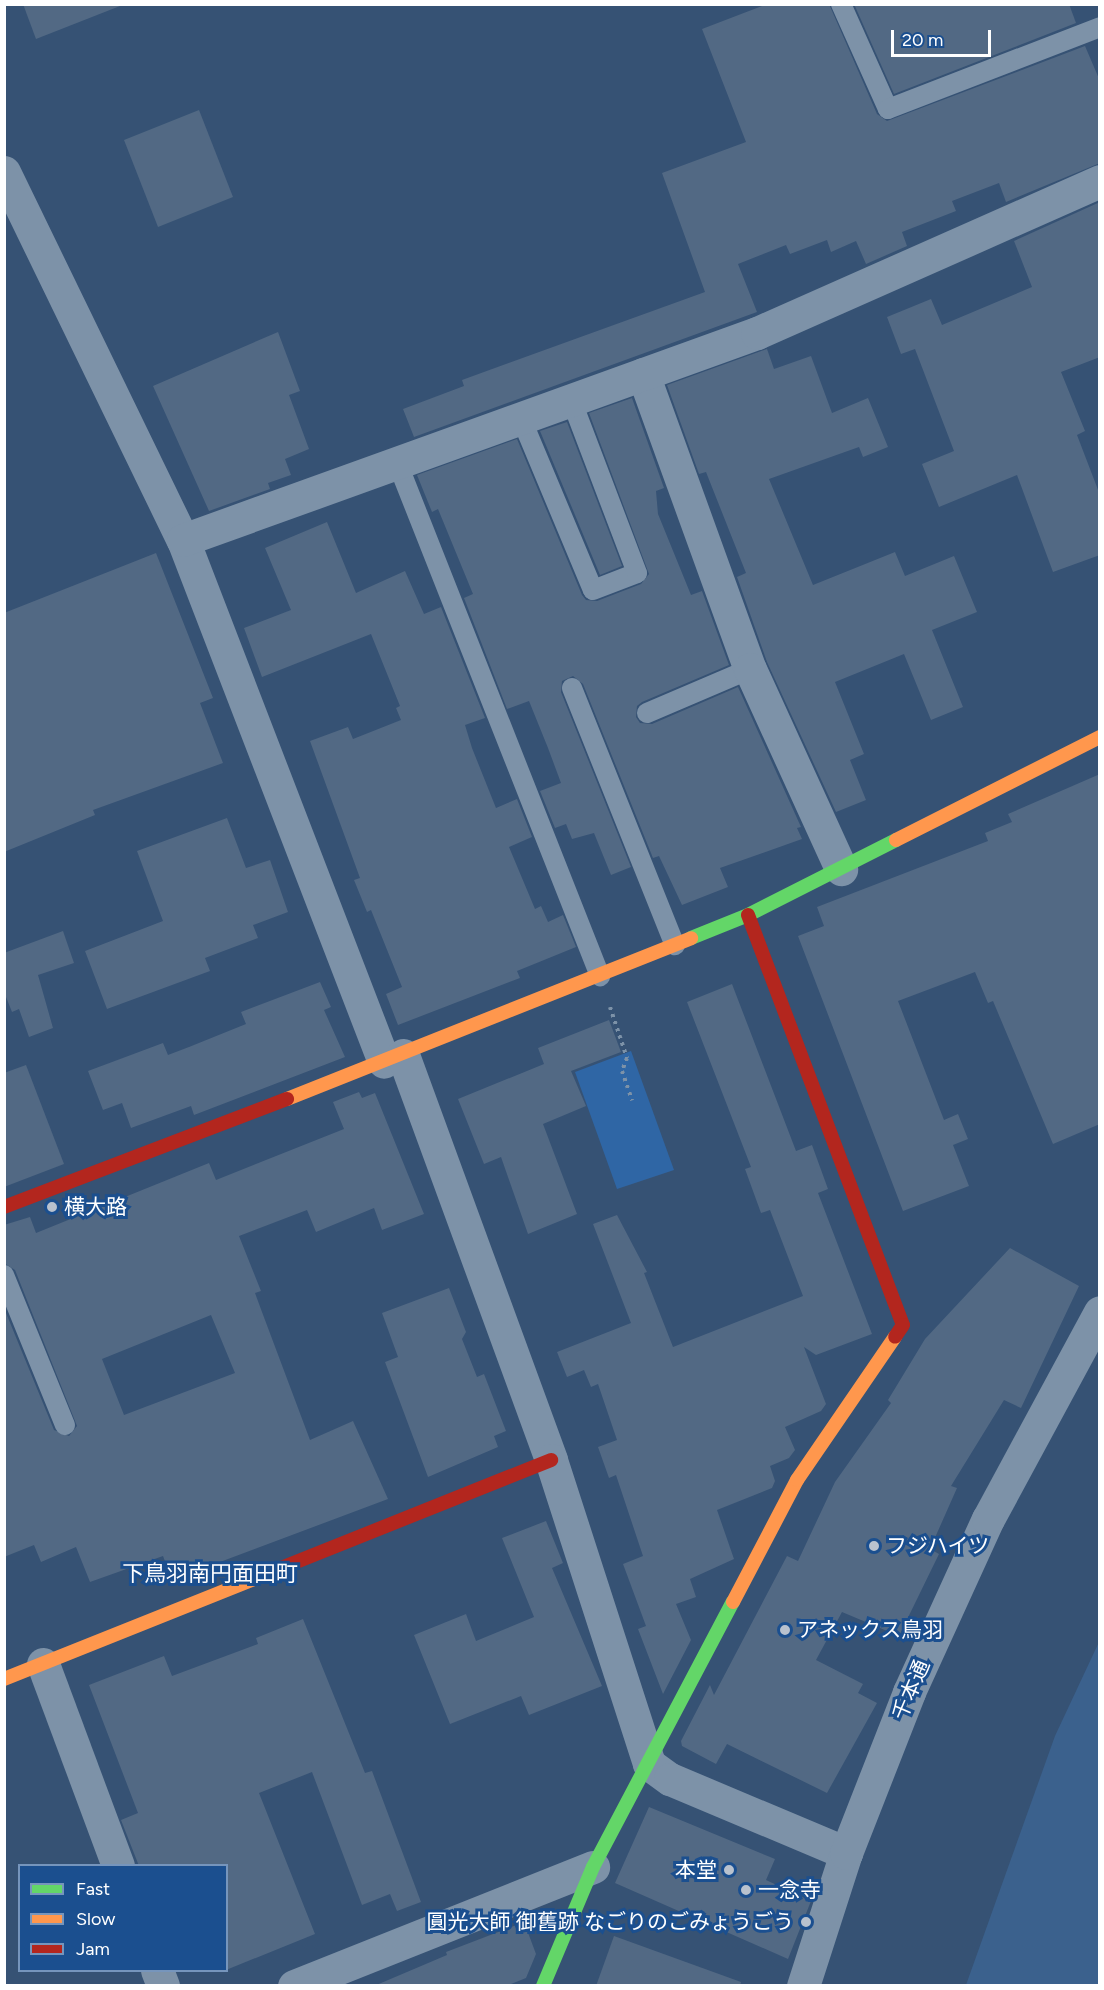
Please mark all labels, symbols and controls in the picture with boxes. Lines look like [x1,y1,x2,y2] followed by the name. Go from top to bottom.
[894,18,994,56] scale bar
[902,29,943,51] text: 20 m
[64,1194,127,1220] place label: 横大路
[45,1200,59,1214] marker: 横大路
[886,1533,991,1559] place label: フジハイツ
[867,1539,881,1553] marker: フジハイツ
[122,1561,298,1587] district label: 下鳥羽南円面田町
[797,1617,944,1643] place label: アネックス鳥羽
[778,1623,792,1637] marker: アネックス鳥羽
[887,1656,935,1724] street label: 千本通
[675,1857,717,1883] place label: 本堂
[722,1863,736,1877] marker: 本堂
[18,1864,228,1972] legend
[758,1877,821,1903] place label: 一念寺
[76,1878,110,1900] text: Fast
[739,1883,753,1897] marker: 一念寺
[76,1908,115,1930] text: Slow
[427,1909,794,1935] place label: 圓光大師 御舊跡 なごりのごみょうごう
[799,1915,813,1929] marker: 圓光大師 御舊跡 なごりのごみょうごう
[76,1938,110,1960] text: Jam

